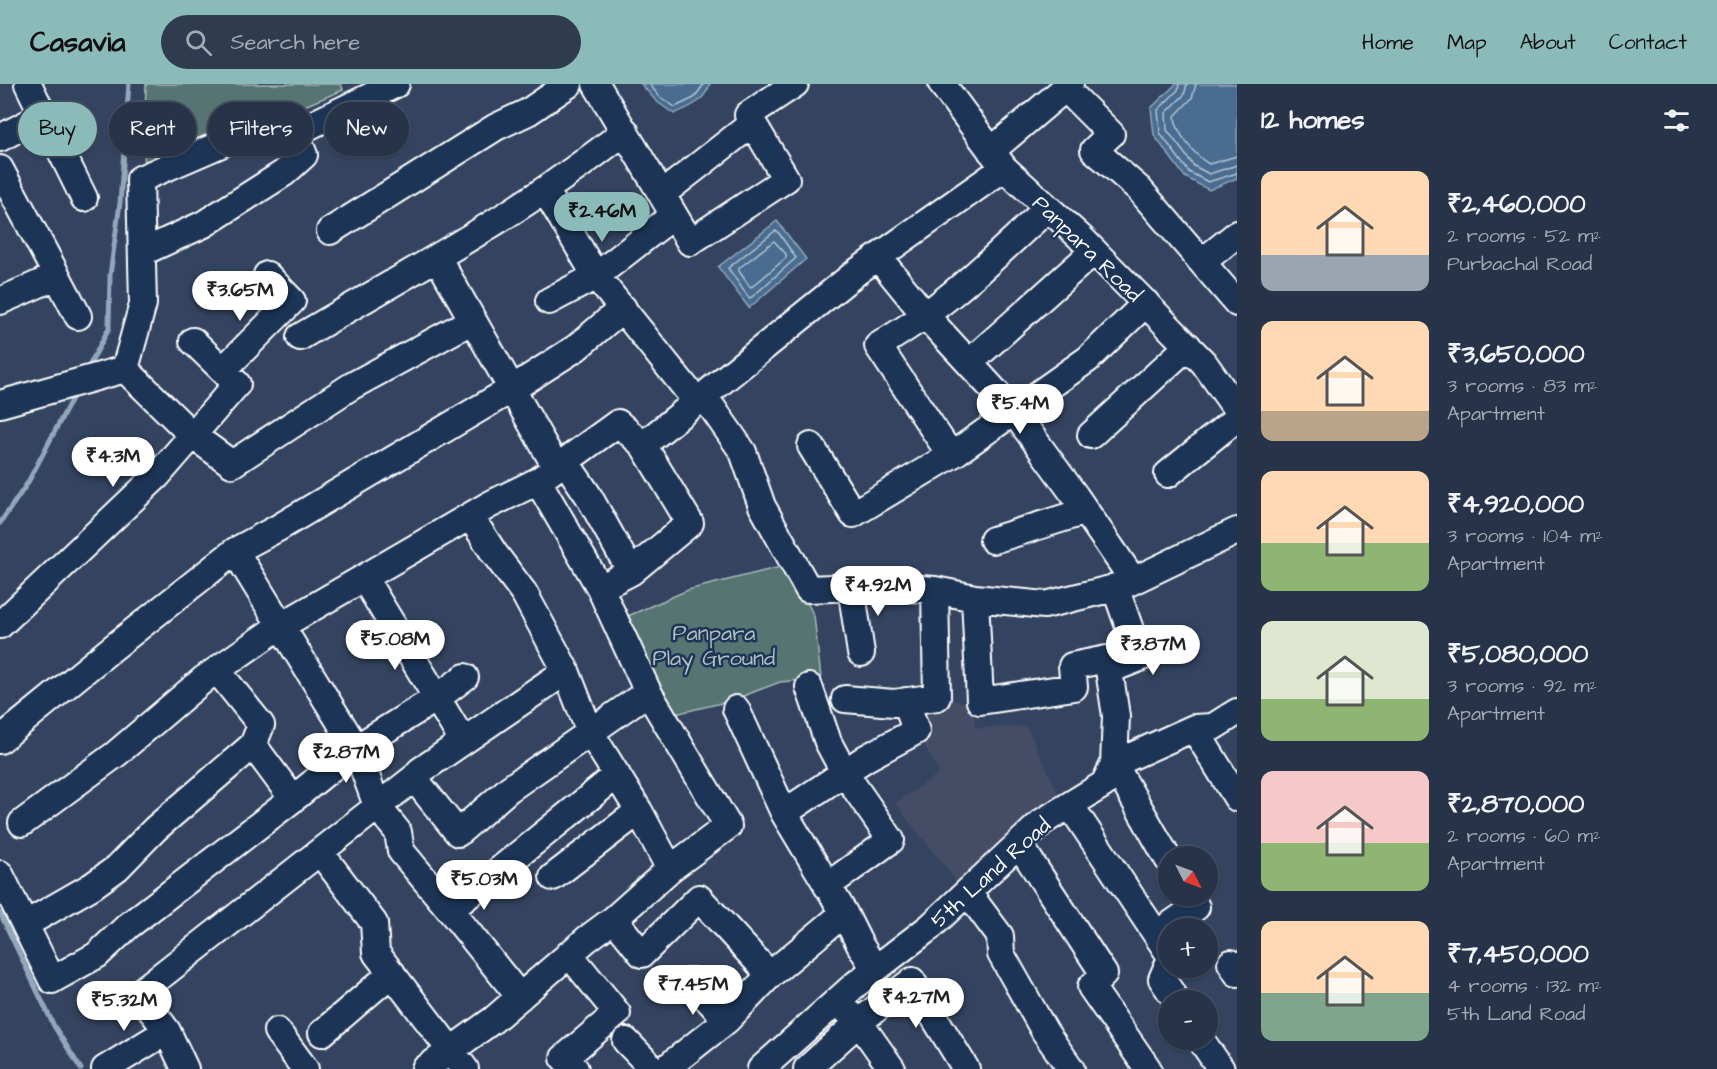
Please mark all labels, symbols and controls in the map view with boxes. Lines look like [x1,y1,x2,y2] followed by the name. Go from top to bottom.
[161,15,581,69] search box
[30,23,125,62] text: Casavia
[182,26,215,59] icon: search
[230,27,360,58] text: Search here
[1362,28,1414,57] text: Home
[1447,28,1487,57] text: Map
[1520,28,1576,57] text: About
[1609,28,1687,57] text: Contact
[18,102,97,156] chip: Buy
[109,102,196,156] chip: Rent
[208,102,313,156] chip: Filters
[325,102,409,156] chip: New
[1261,102,1364,138] text: 12 homes
[1660,104,1693,137] icon: filters
[1447,186,1586,222] text: ₹2,460,000
[1025,188,1149,310] street label: Panpara Road
[553,192,651,243] pin: ₹2.46M
[1309,195,1381,267] icon: home
[568,197,636,225] text: ₹2.46M
[1447,222,1601,250] text: 2 rooms · 52 m²
[1447,250,1592,278] text: Purbachal Road
[191,271,289,322] pin: ₹3.65M
[206,276,274,304] text: ₹3.65M
[1447,336,1585,372] text: ₹3,650,000
[1309,345,1381,417] icon: home
[1447,372,1597,400] text: 3 rooms · 83 m²
[978,384,1062,435] pin: ₹5.4M
[991,389,1049,417] text: ₹5.4M
[1447,400,1545,428] text: Apartment
[71,437,155,488] pin: ₹4.3M
[86,442,140,470] text: ₹4.3M
[1447,486,1584,522] text: ₹4,920,000
[1309,495,1381,567] icon: home
[1447,522,1603,550] text: 3 rooms · 104 m²
[1447,550,1545,578] text: Apartment
[829,566,927,617] pin: ₹4.92M
[844,571,912,599] text: ₹4.92M
[653,618,775,675] park label: Panpara Play Ground
[346,620,444,671] pin: ₹5.08M
[360,625,430,653] text: ₹5.08M
[1104,625,1202,676] pin: ₹3.87M
[1120,630,1186,658] text: ₹3.87M
[1447,636,1588,672] text: ₹5,080,000
[1309,645,1381,717] icon: home
[1447,672,1597,700] text: 3 rooms · 92 m²
[1447,700,1545,728] text: Apartment
[297,733,395,784] pin: ₹2.87M
[312,738,380,766] text: ₹2.87M
[1447,786,1584,822] text: ₹2,870,000
[1309,795,1381,867] icon: home
[924,811,1058,936] street label: 5th Land Road
[1447,822,1601,850] text: 2 rooms · 60 m²
[1158,846,1218,906] north arrow
[1158,846,1218,1050] map controls
[1447,850,1545,878] text: Apartment
[435,860,533,911] pin: ₹5.03M
[450,865,518,893] text: ₹5.03M
[1158,918,1218,978] button: +
[1447,936,1589,972] text: ₹7,450,000
[1309,945,1381,1017] icon: home
[644,965,742,1016] pin: ₹7.45M
[658,970,728,998] text: ₹7.45M
[1447,972,1602,1000] text: 4 rooms · 132 m²
[867,978,965,1029] pin: ₹4.27M
[75,981,173,1032] pin: ₹5.32M
[882,983,950,1011] text: ₹4.27M
[91,986,157,1014] text: ₹5.32M
[1158,990,1218,1050] button: −
[1447,1000,1585,1028] text: 5th Land Road

